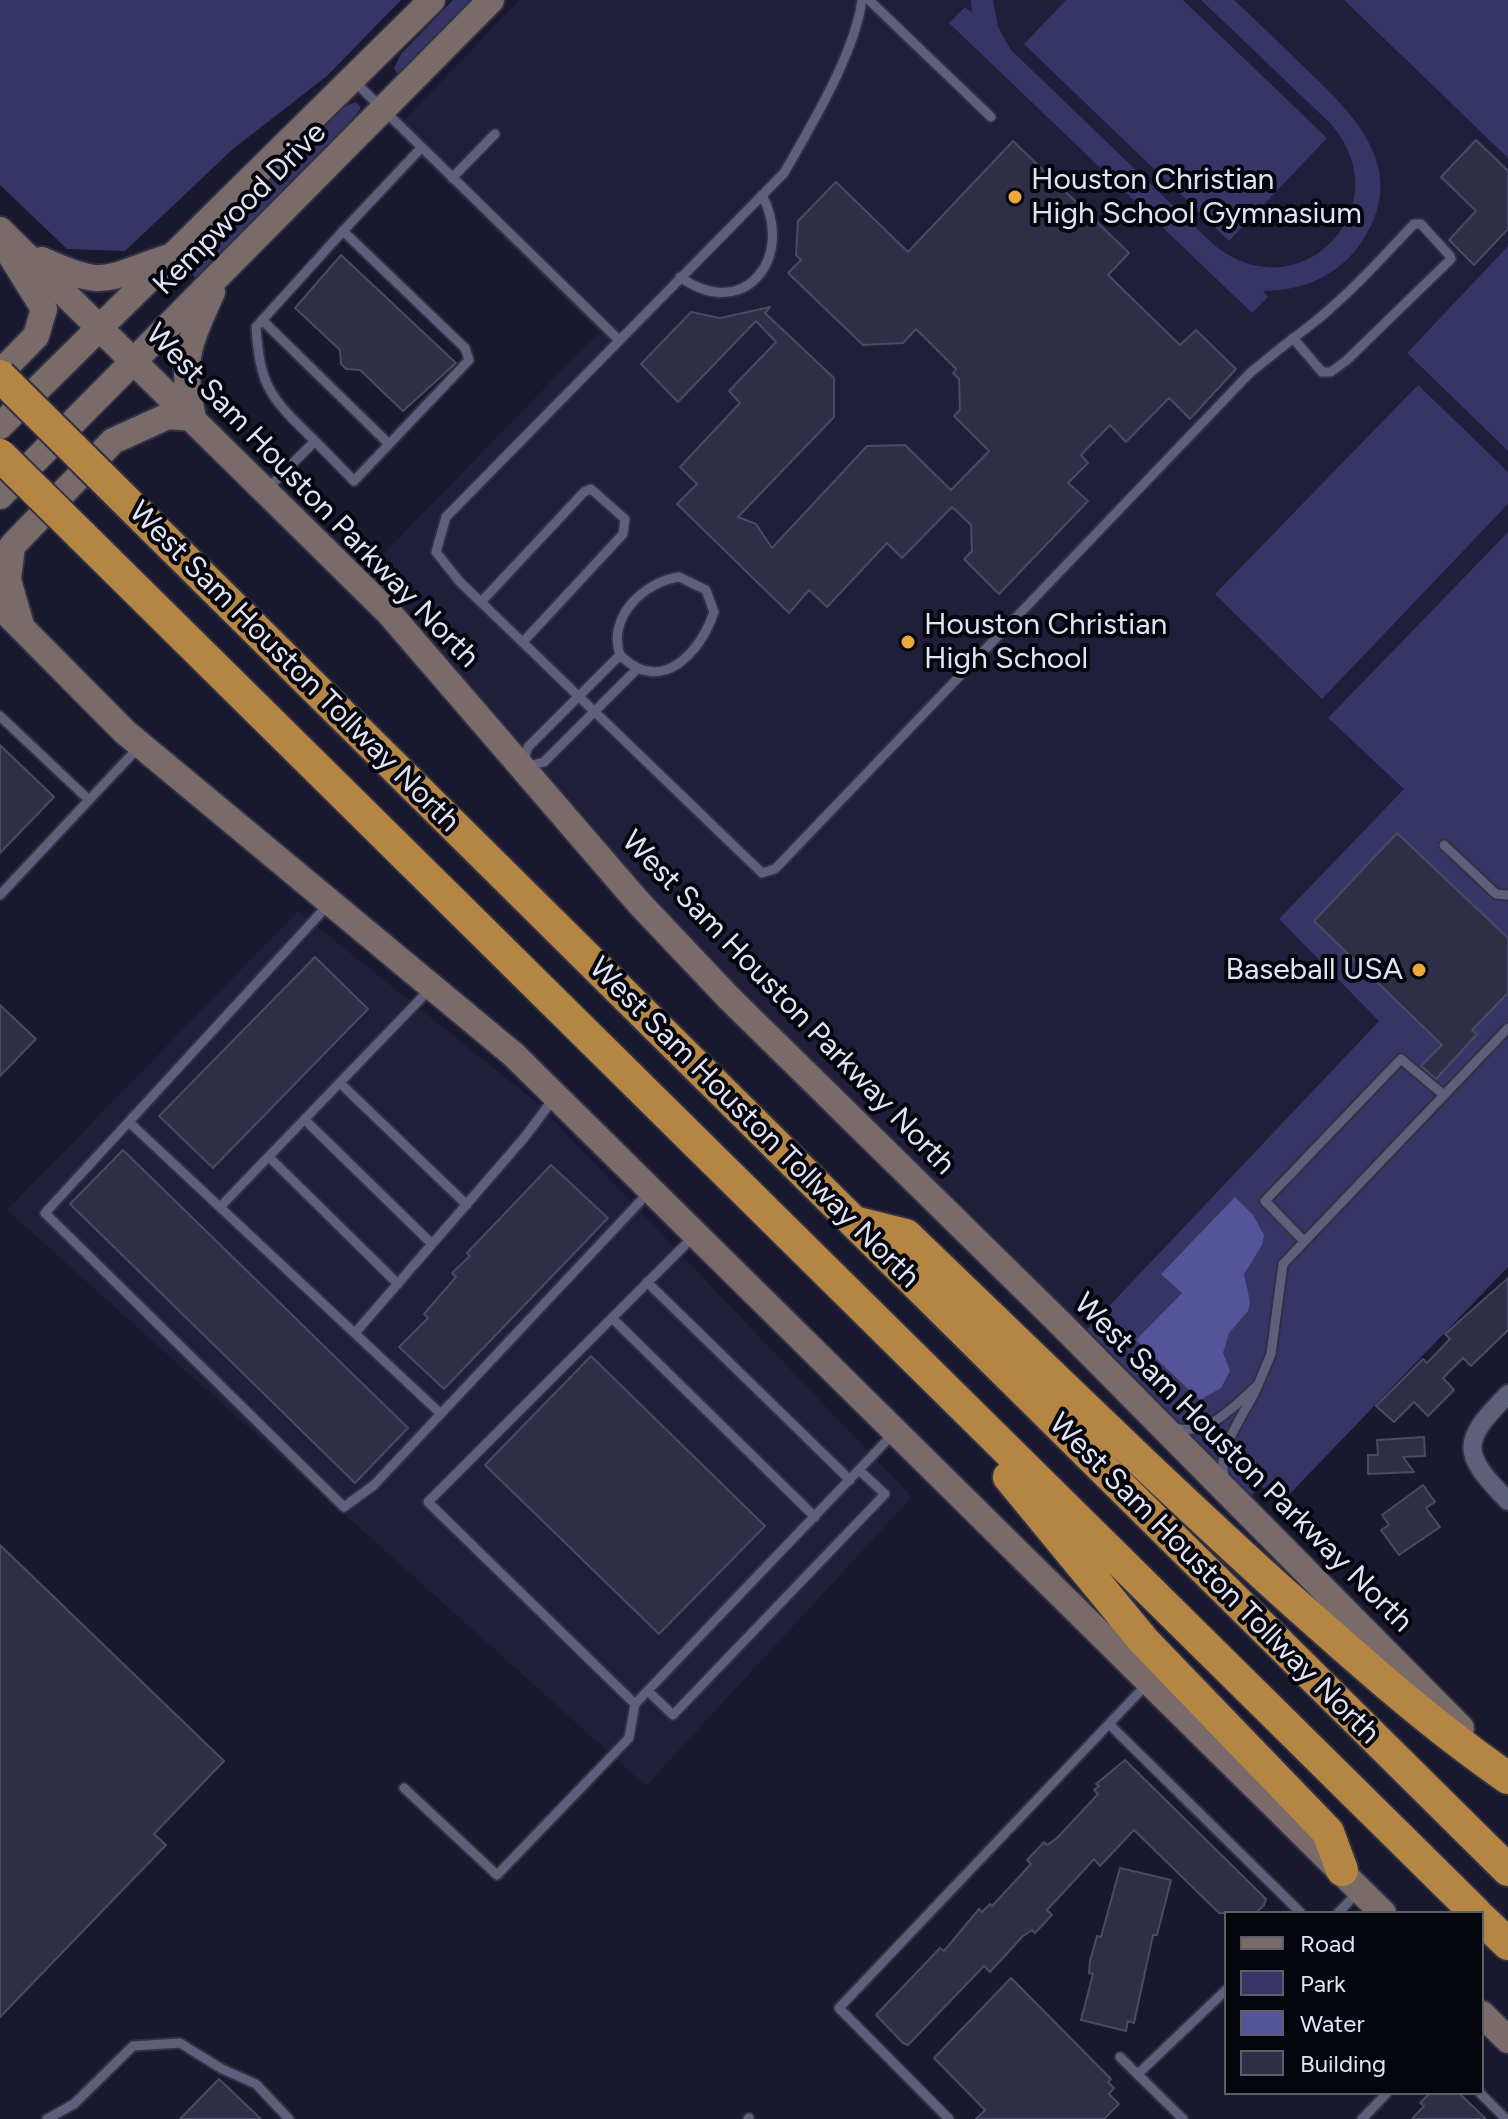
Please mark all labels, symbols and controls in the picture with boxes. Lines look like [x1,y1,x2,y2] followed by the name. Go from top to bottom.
[146,115,334,303] street label: Kempwood Drive
[1031,162,1362,232] place label: Houston Christian High School Gymnasium
[1006,188,1024,206] marker: Houston Christian High School Gymnasium
[138,317,486,675] street label: West Sam Houston Parkway North
[121,494,467,840] street label: West Sam Houston Tollway North
[924,607,1167,678] place label: Houston Christian High School
[899,633,917,651] marker: Houston Christian High School
[614,824,962,1182] street label: West Sam Houston Parkway North
[581,950,927,1296] street label: West Sam Houston Tollway North
[1226,952,1403,988] place label: Baseball USA
[1410,961,1428,979] marker: Baseball USA
[1066,1286,1420,1640] street label: West Sam Houston Parkway North
[1041,1406,1387,1752] street label: West Sam Houston Tollway North
[1224,1911,1484,2095] legend
[1300,1929,1355,1958] text: Road
[1300,1969,1346,1998] text: Park
[1300,2009,1365,2038] text: Water
[1300,2049,1386,2078] text: Building

